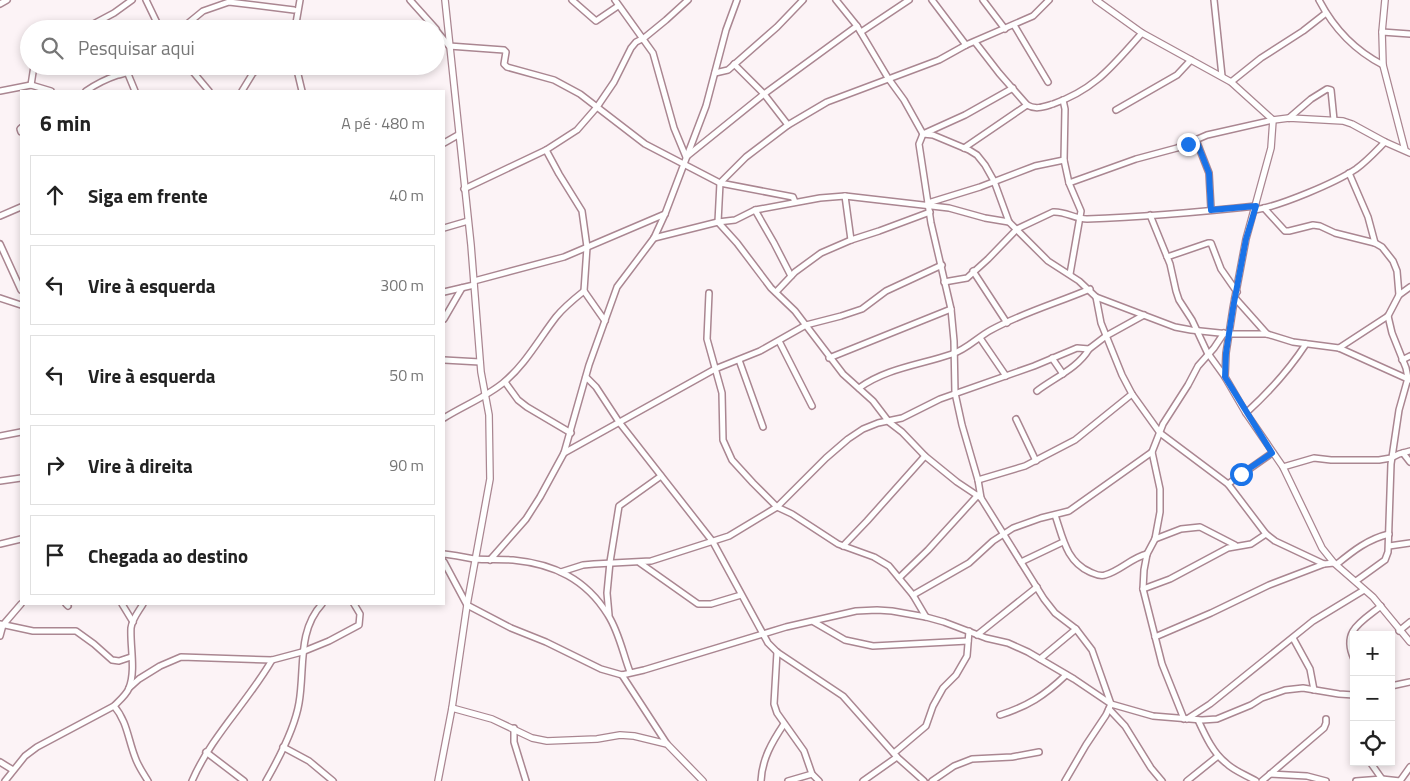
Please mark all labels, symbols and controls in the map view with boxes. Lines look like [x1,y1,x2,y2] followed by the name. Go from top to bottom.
[20,20,445,75] search box
[78,33,195,62] text: Pesquisar aqui
[38,34,66,62] icon: search
[40,107,91,139] text: 6 min
[341,111,425,135] text: A pé · 480 m
[1177,133,1200,156] route end
[41,181,69,209] icon: ahead
[88,181,208,210] text: Siga em frente
[389,183,424,207] text: 40 m
[41,271,69,299] icon: left
[88,271,216,300] text: Vire à esquerda
[380,273,424,297] text: 300 m
[41,361,69,389] icon: left
[88,361,216,390] text: Vire à esquerda
[389,363,424,387] text: 50 m
[41,451,69,479] icon: right
[88,451,193,480] text: Vire à direita
[389,453,424,477] text: 90 m
[1230,463,1253,486] route start
[41,541,69,569] icon: arrive
[88,541,248,570] text: Chegada ao destino
[1350,631,1395,766] map controls
[1350,631,1395,676] button: +
[1350,676,1395,721] button: −
[1350,721,1395,766] button: locate

